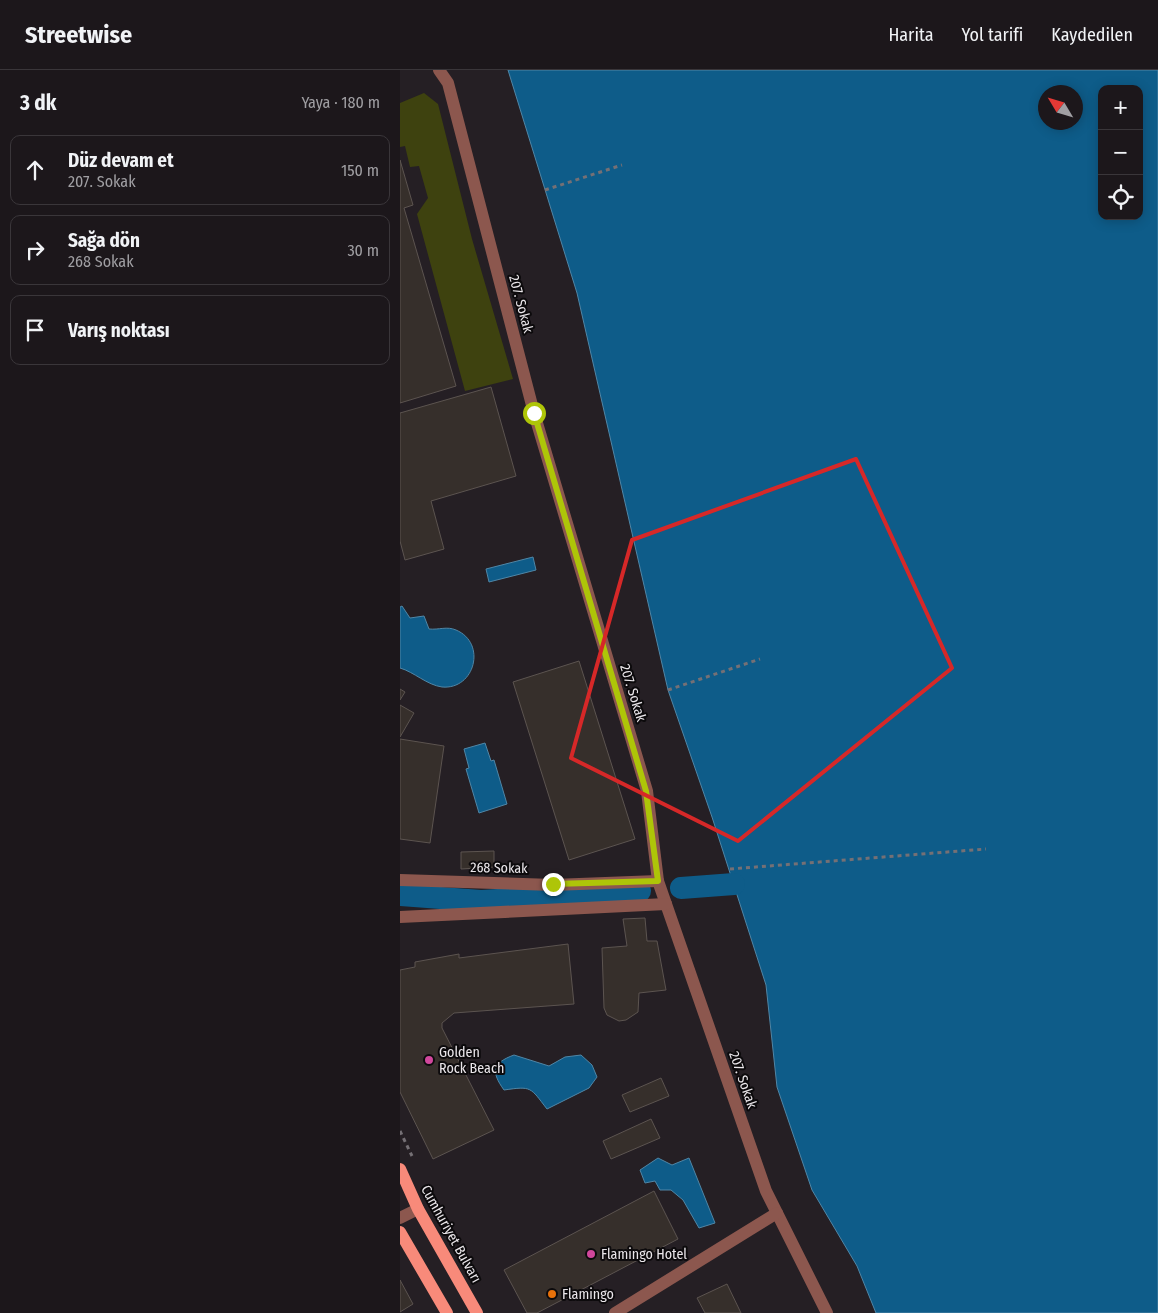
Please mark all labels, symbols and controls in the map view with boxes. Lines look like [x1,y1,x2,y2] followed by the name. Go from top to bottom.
[25,21,132,49] text: Streetwise
[888,24,934,46] text: Harita
[962,24,1023,46] text: Yol tarifi
[1051,24,1133,46] text: Kaydedilen
[1038,85,1083,130] north arrow
[1098,85,1143,220] map controls
[1098,85,1143,130] button: +
[20,90,56,116] text: 3 dk
[301,93,380,112] text: Yaya · 180 m
[1098,130,1143,175] button: −
[68,149,174,172] text: Düz devam et
[21,156,49,184] icon: ahead
[341,161,379,180] text: 150 m
[68,172,136,191] text: 207. Sokak
[1098,175,1143,220] button: locate
[68,229,140,252] text: Sağa dön
[21,236,49,264] icon: right
[347,241,379,260] text: 30 m
[68,252,134,271] text: 268 Sokak
[505,273,537,335] street label: 207. Sokak
[21,316,49,344] icon: arrive
[68,319,170,342] text: Varış noktası
[523,402,546,425] route start
[616,662,650,724] street label: 207. Sokak
[470,859,528,877] street label: 268 Sokak
[542,873,565,896] route end
[439,1044,504,1077] place label: Golden Rock Beach
[725,1049,761,1111] street label: 207. Sokak
[423,1054,435,1066] marker: Golden Rock Beach
[417,1182,485,1286] street label: Cumhuriyet Bulvarı
[601,1246,687,1263] place label: Flamingo Hotel
[585,1248,597,1260] marker: Flamingo Hotel
[562,1286,614,1303] place label: Flamingo
[546,1288,558,1300] marker: Flamingo

